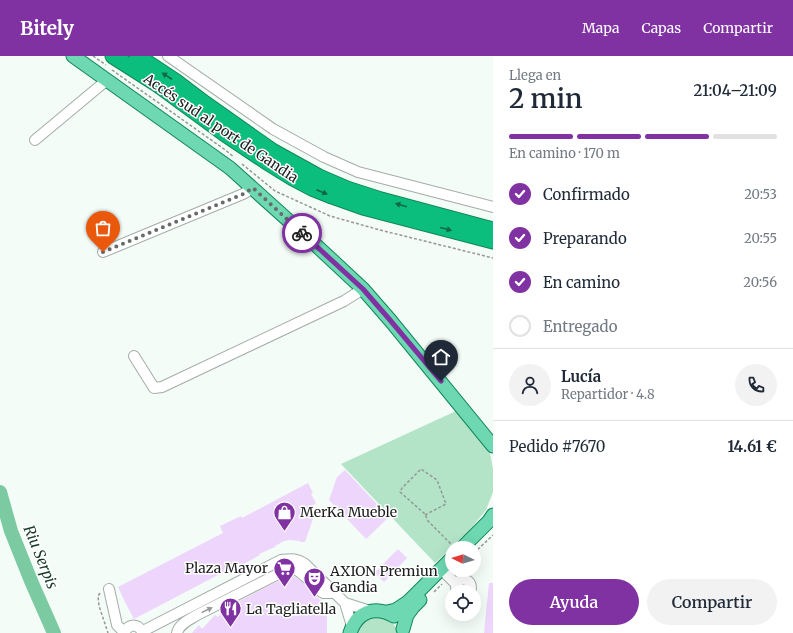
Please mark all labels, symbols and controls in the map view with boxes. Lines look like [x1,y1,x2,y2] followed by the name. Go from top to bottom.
[20,16,74,40] text: Bitely
[582,19,619,37] text: Mapa
[641,19,681,37] text: Capas
[703,19,773,37] text: Compartir
[509,67,561,84] text: Llega en
[139,69,302,187] street label: Accés sud al port de Gandia
[161,72,173,79] one-way arrow
[694,81,777,100] text: 21:04–21:09
[509,82,582,115] text: 2 min
[509,145,620,162] text: En camino · 170 m
[509,183,531,205] icon: check
[543,185,630,204] text: Confirmado
[744,186,777,203] text: 20:53
[316,189,327,195] one-way arrow
[395,202,407,208] one-way arrow
[86,211,120,252] pin
[282,213,322,253] courier
[92,217,114,239] icon: bag
[291,222,313,244] icon: bike
[440,227,452,233] one-way arrow
[509,227,531,249] icon: check
[543,229,627,248] text: Preparando
[744,230,777,247] text: 20:55
[509,271,531,293] icon: check
[543,273,620,292] text: En camino
[743,274,777,291] text: 20:56
[543,317,617,336] text: Entregado
[424,340,458,381] pin
[430,346,452,368] icon: home
[509,364,551,406] button: person
[735,364,777,406] button: phone
[561,367,601,386] text: Lucía
[561,386,655,403] text: Repartidor · 4.8
[509,437,605,456] text: Pedido #7670
[727,437,777,456] text: 14.61 €
[271,499,297,532] shop icon: MerKa Mueble
[300,503,397,521] place label: MerKa Mueble
[20,522,62,592] water label: Riu Serpis
[445,541,481,577] north arrow
[445,541,481,621] map controls
[271,555,297,588] supermarket icon: Plaza Mayor
[185,559,268,577] place label: Plaza Mayor
[329,562,438,596] place label: AXION Premiun Gandia
[301,566,327,599] theatre icon: AXION Premiun Gandia
[509,579,639,625] button: Ayuda
[647,579,777,625] button: Compartir
[445,585,481,621] button: locate
[217,596,243,629] restaurant icon: La Tagliatella
[246,600,337,618] place label: La Tagliatella
[201,607,212,613] one-way arrow

